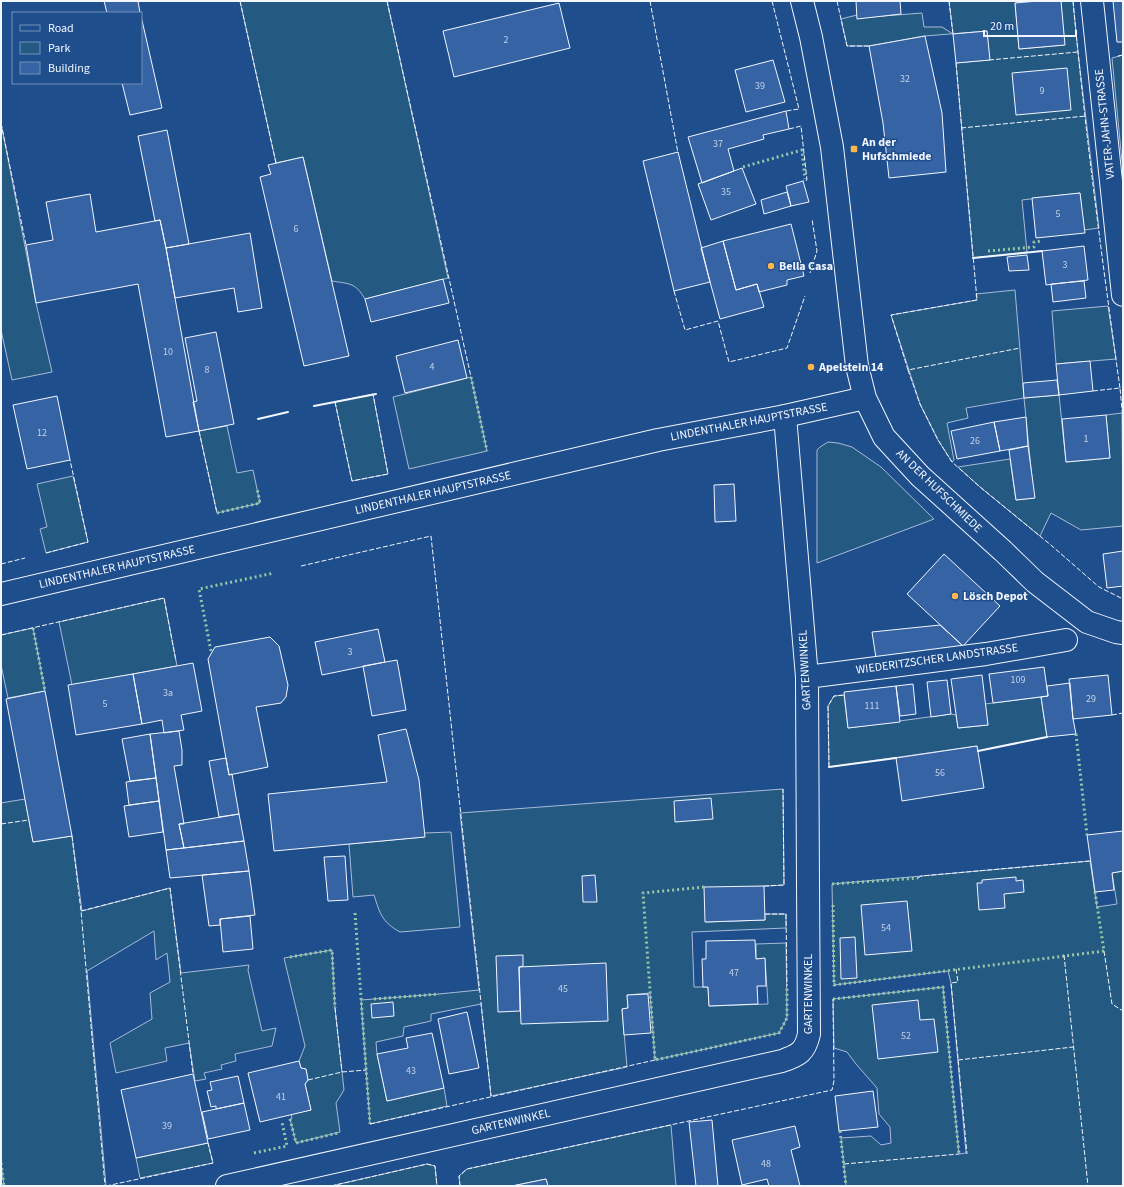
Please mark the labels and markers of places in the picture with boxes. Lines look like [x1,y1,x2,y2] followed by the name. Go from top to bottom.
[861,134,932,165] place label: An der Hufschmiede
[849,144,859,154] marker: An der Hufschmiede
[779,258,833,275] place label: Bella Casa
[766,261,776,271] marker: Bella Casa
[818,359,884,376] place label: Apelstein 14
[806,362,816,372] marker: Apelstein 14
[963,588,1028,605] place label: Lösch Depot
[950,591,960,601] marker: Lösch Depot

